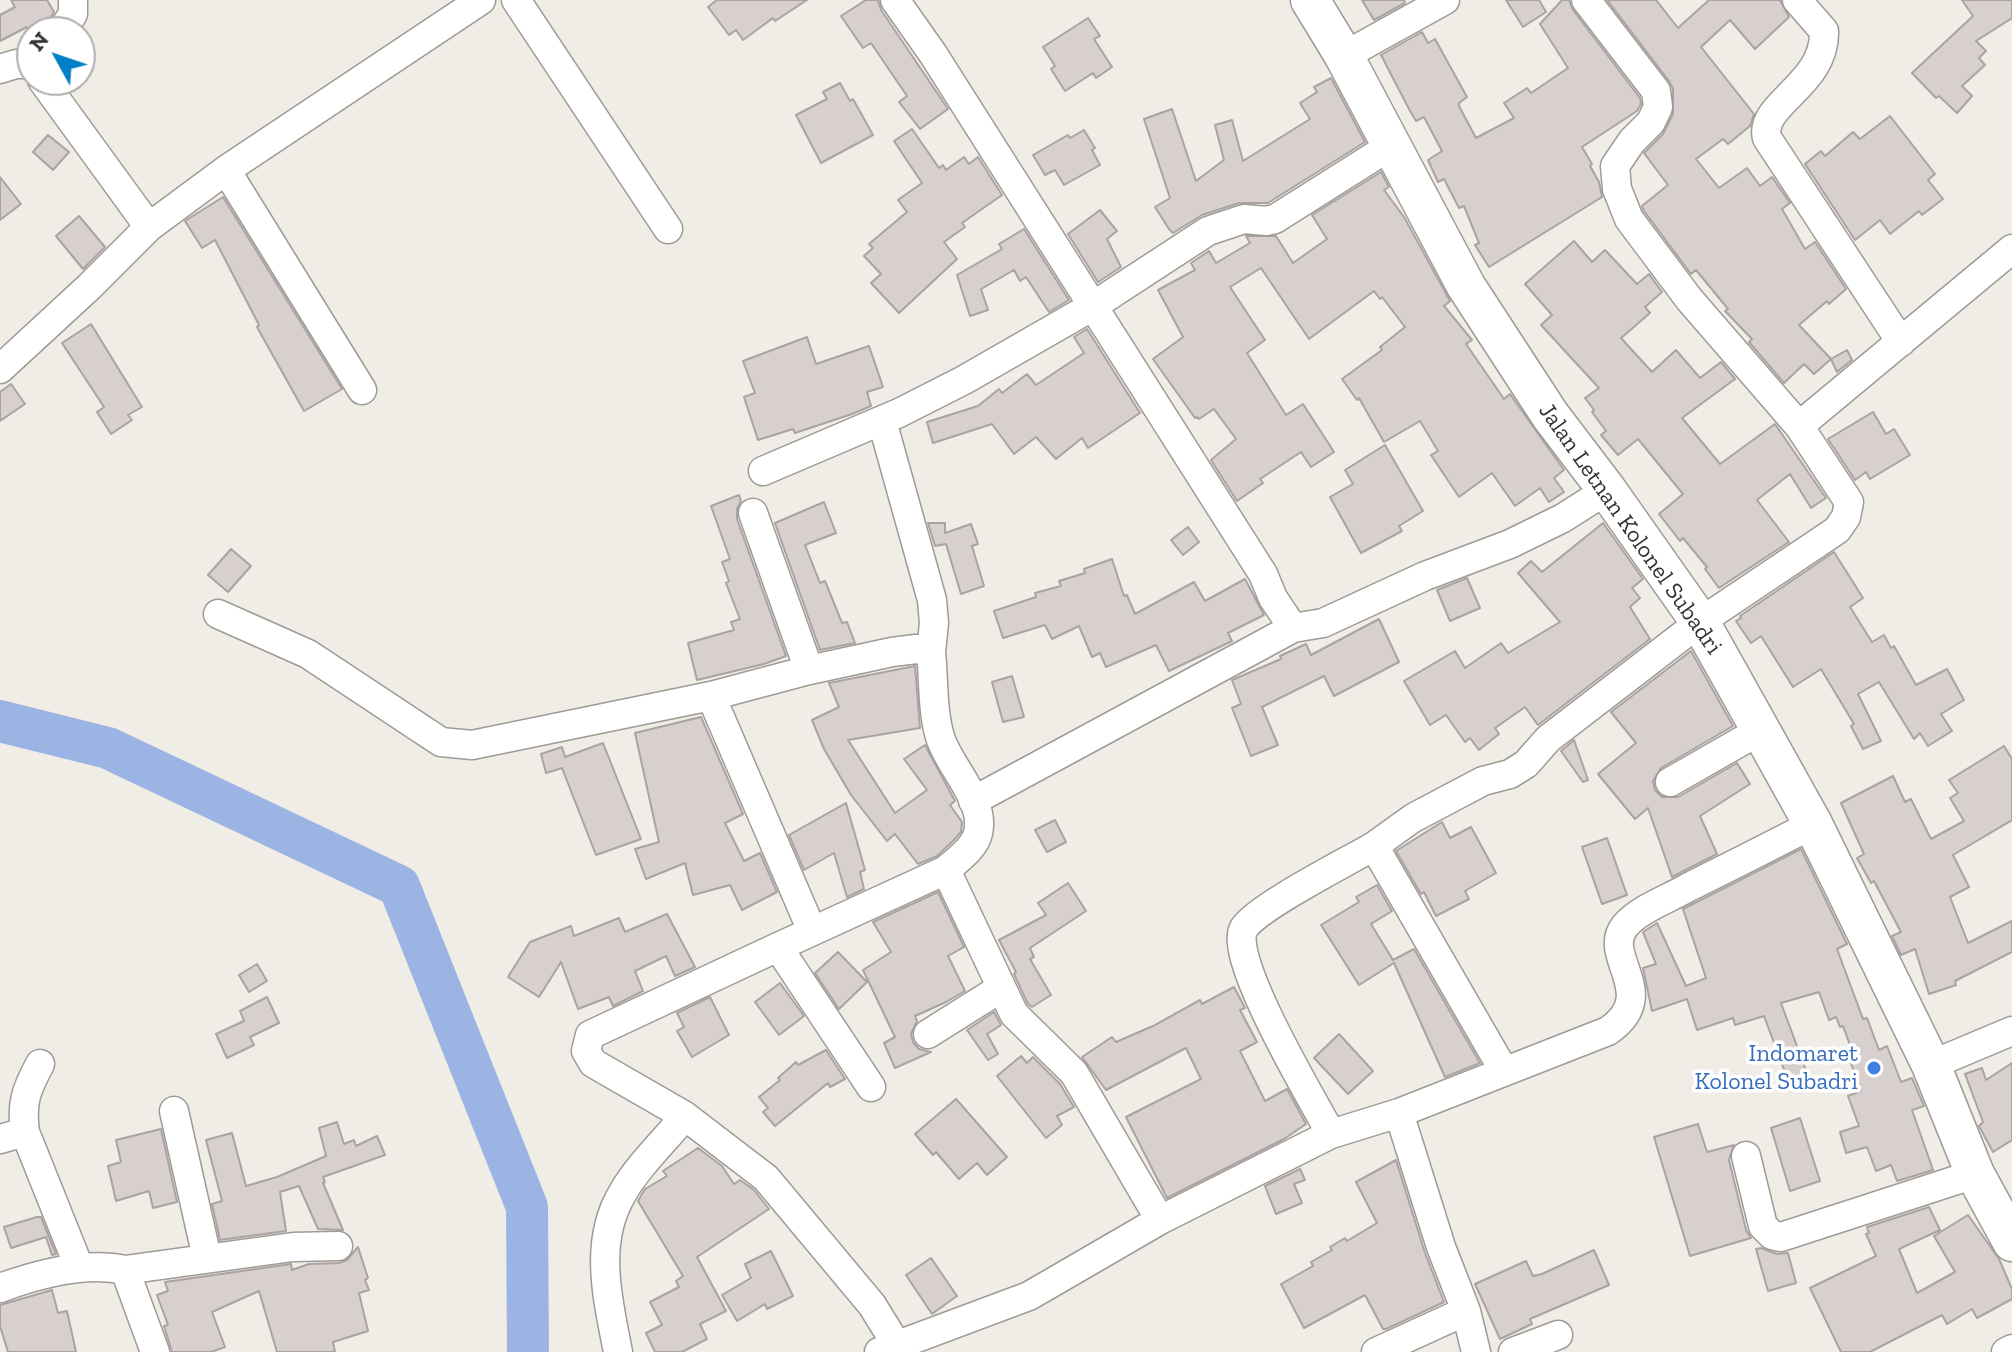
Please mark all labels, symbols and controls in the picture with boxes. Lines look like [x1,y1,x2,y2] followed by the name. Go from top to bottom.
[16,16,96,96] north arrow
[23,26,54,57] text: N
[1532,398,1728,660] street label: Jalan Letnan Kolonel Subadri
[1695,1040,1858,1096] place label: Indomaret Kolonel Subadri
[1865,1059,1883,1077] marker: Indomaret Kolonel Subadri

